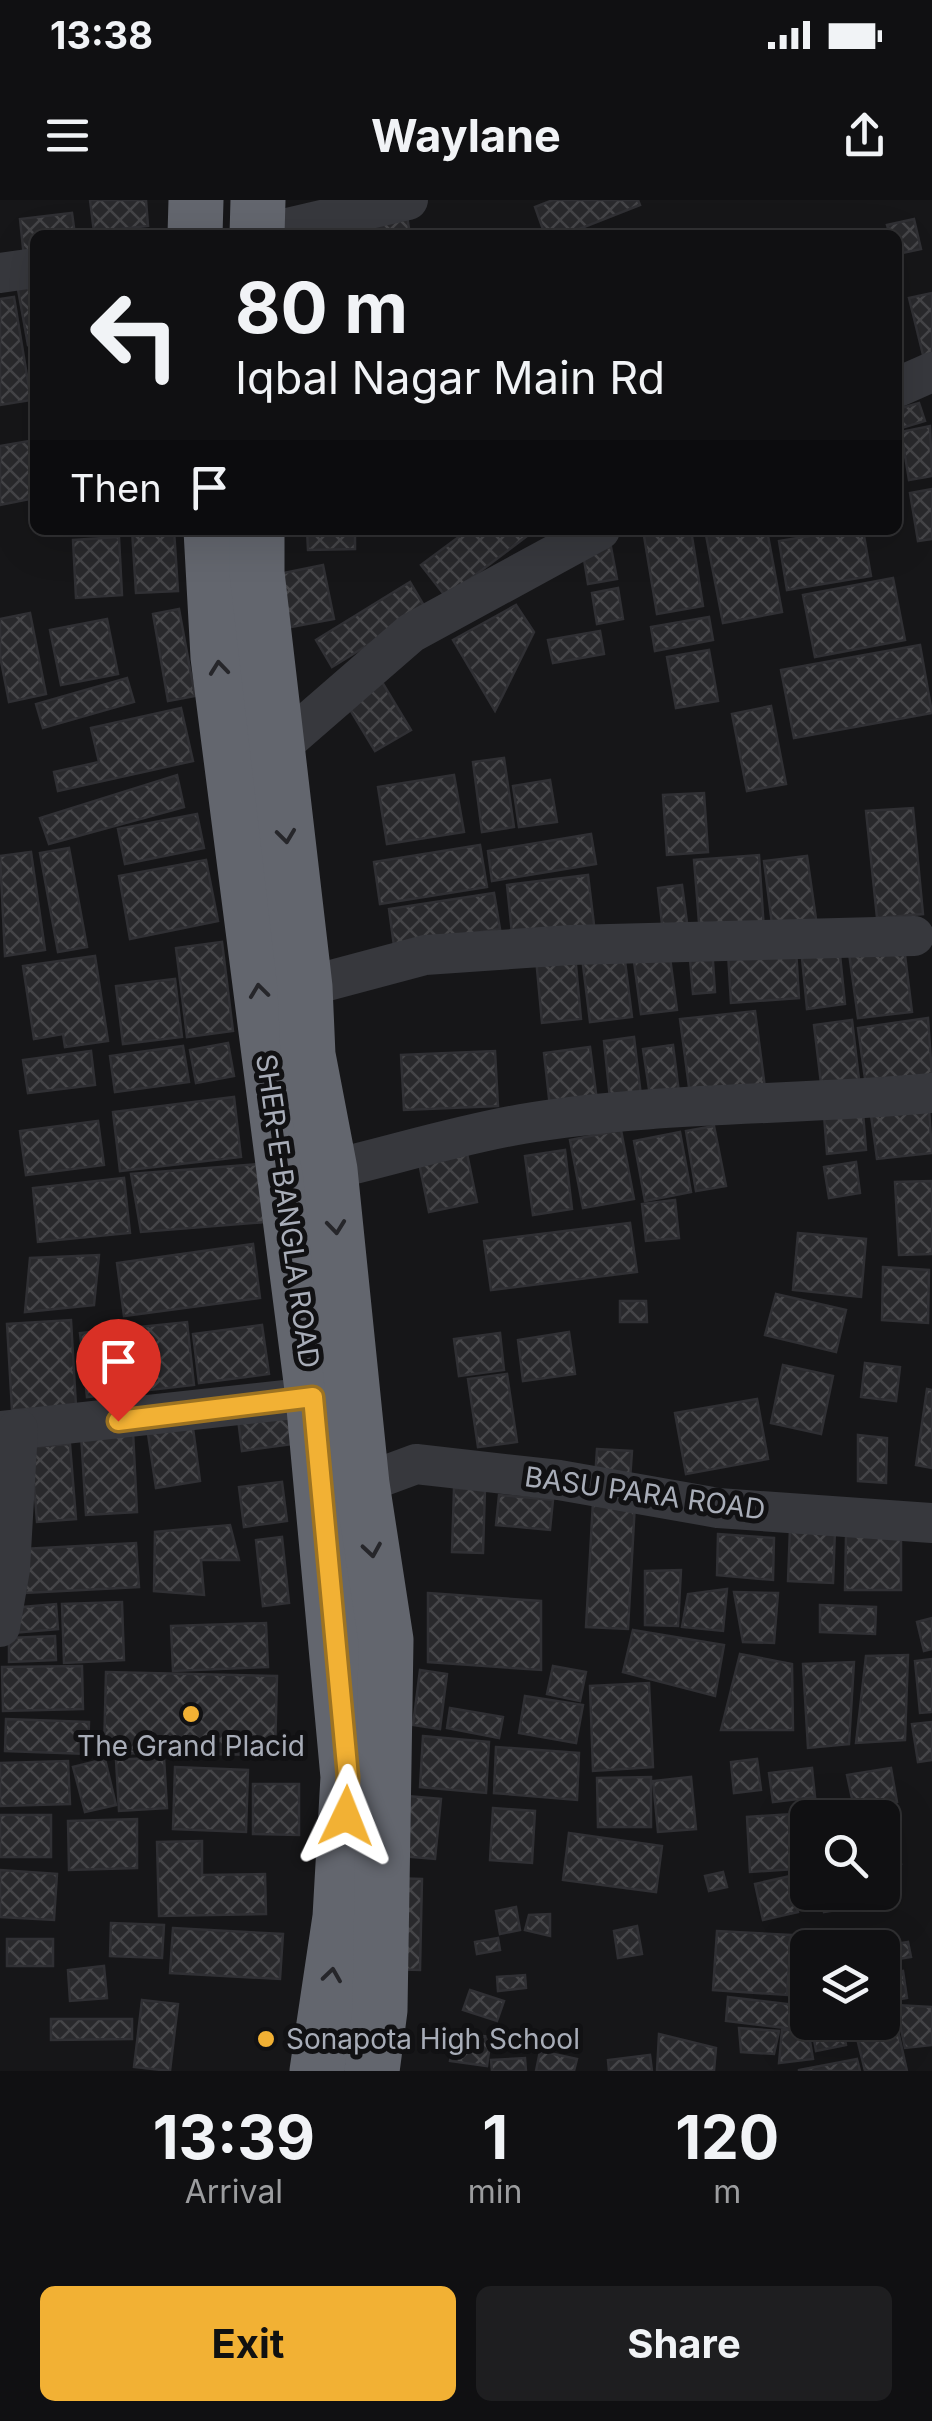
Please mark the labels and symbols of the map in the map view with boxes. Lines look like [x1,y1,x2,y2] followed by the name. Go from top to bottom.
[209,660,230,676] one-way arrow
[275,828,296,844] one-way arrow
[249,982,270,998] one-way arrow
[249,1052,327,1370] street label: SHER-E-BANGLA ROAD
[324,1220,346,1236] one-way arrow
[76,1319,161,1422] pin
[522,1459,768,1527] street label: BASU PARA ROAD
[361,1542,382,1558] one-way arrow
[180,1703,202,1725] marker: The Grand Placid
[77,1729,305,1763] place label: The Grand Placid
[294,1764,398,1868] position arrow
[320,1966,341,1983] one-way arrow
[286,2022,580,2056] place label: Sonapota High School
[255,2028,277,2050] marker: Sonapota High School

